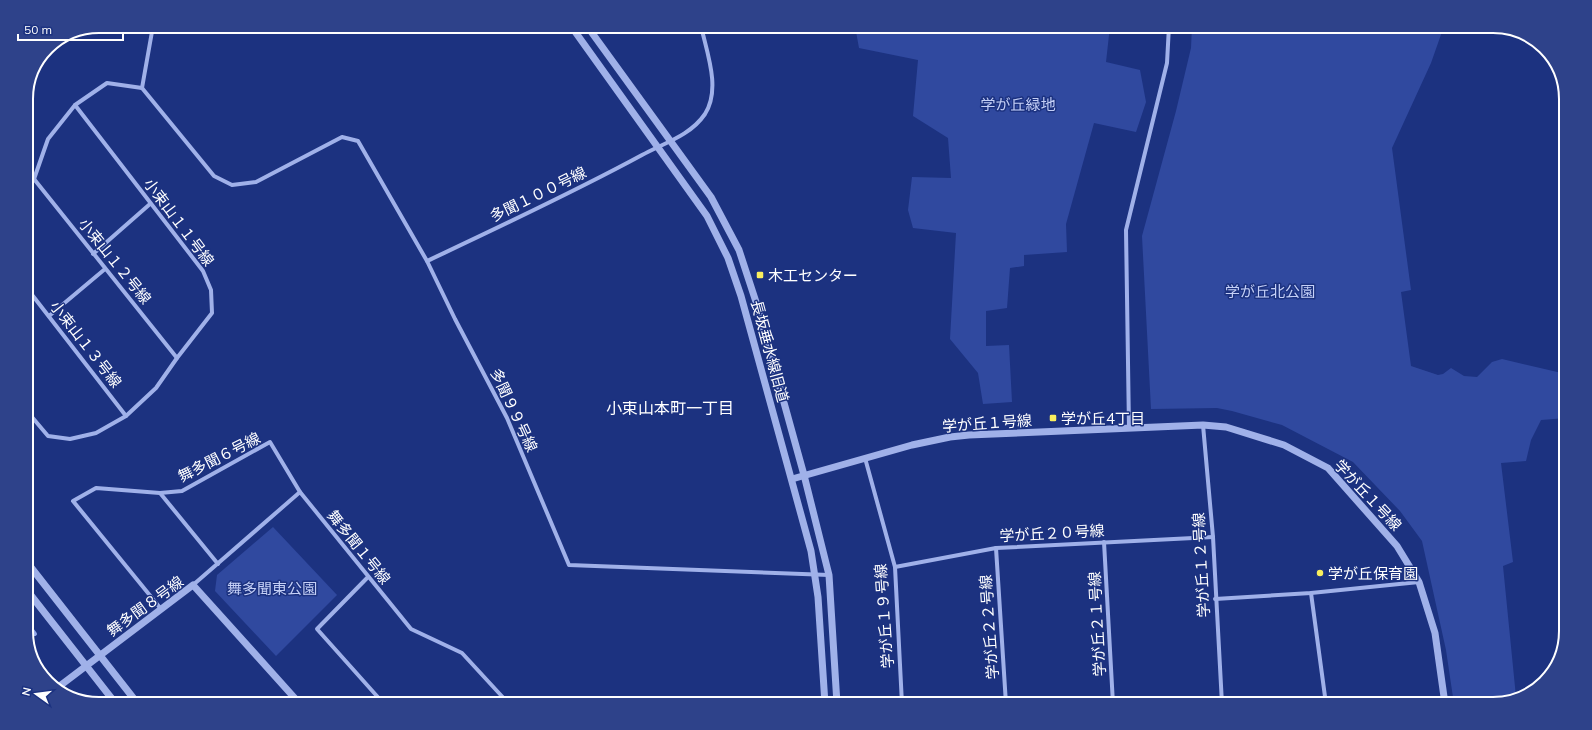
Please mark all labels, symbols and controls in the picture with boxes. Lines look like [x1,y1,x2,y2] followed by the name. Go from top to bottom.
[18,16,123,42] scale bar
[24,22,52,37] text: 50 m
[980,95,1056,114] park label: 学が丘緑地
[487,162,589,226] street label: 多聞１００号線
[140,174,218,270] street label: 小束山１１号線
[75,214,155,308] street label: 小束山１２号線
[768,266,858,285] place label: 木工センター
[755,270,765,280] marker: 木工センター
[1225,282,1315,301] park label: 学が丘北公園
[46,297,126,391] street label: 小束山１３号線
[747,298,793,404] street label: 長坂垂水線旧道
[486,365,542,455] street label: 多聞９９号線
[606,398,734,418] district label: 小束山本町一丁目
[1061,409,1145,428] place label: 学が丘4丁目
[941,410,1033,436] street label: 学が丘１号線
[1048,413,1058,423] marker: 学が丘4丁目
[175,428,263,486] street label: 舞多聞６号線
[1330,456,1406,534] street label: 学が丘１号線
[323,506,395,588] street label: 舞多聞１号線
[1189,512,1213,618] street label: 学が丘１２号線
[999,521,1105,545] street label: 学が丘２０号線
[871,563,897,669] street label: 学が丘１９号線
[1328,564,1418,583] place label: 学が丘保育園
[1315,568,1325,578] marker: 学が丘保育園
[1085,571,1109,677] street label: 学が丘２１号線
[103,572,187,640] street label: 舞多聞８号線
[976,574,1002,680] street label: 学が丘２２号線
[227,579,317,598] park label: 舞多聞東公園
[16,674,56,714] north arrow
[18,686,34,697] text: N

